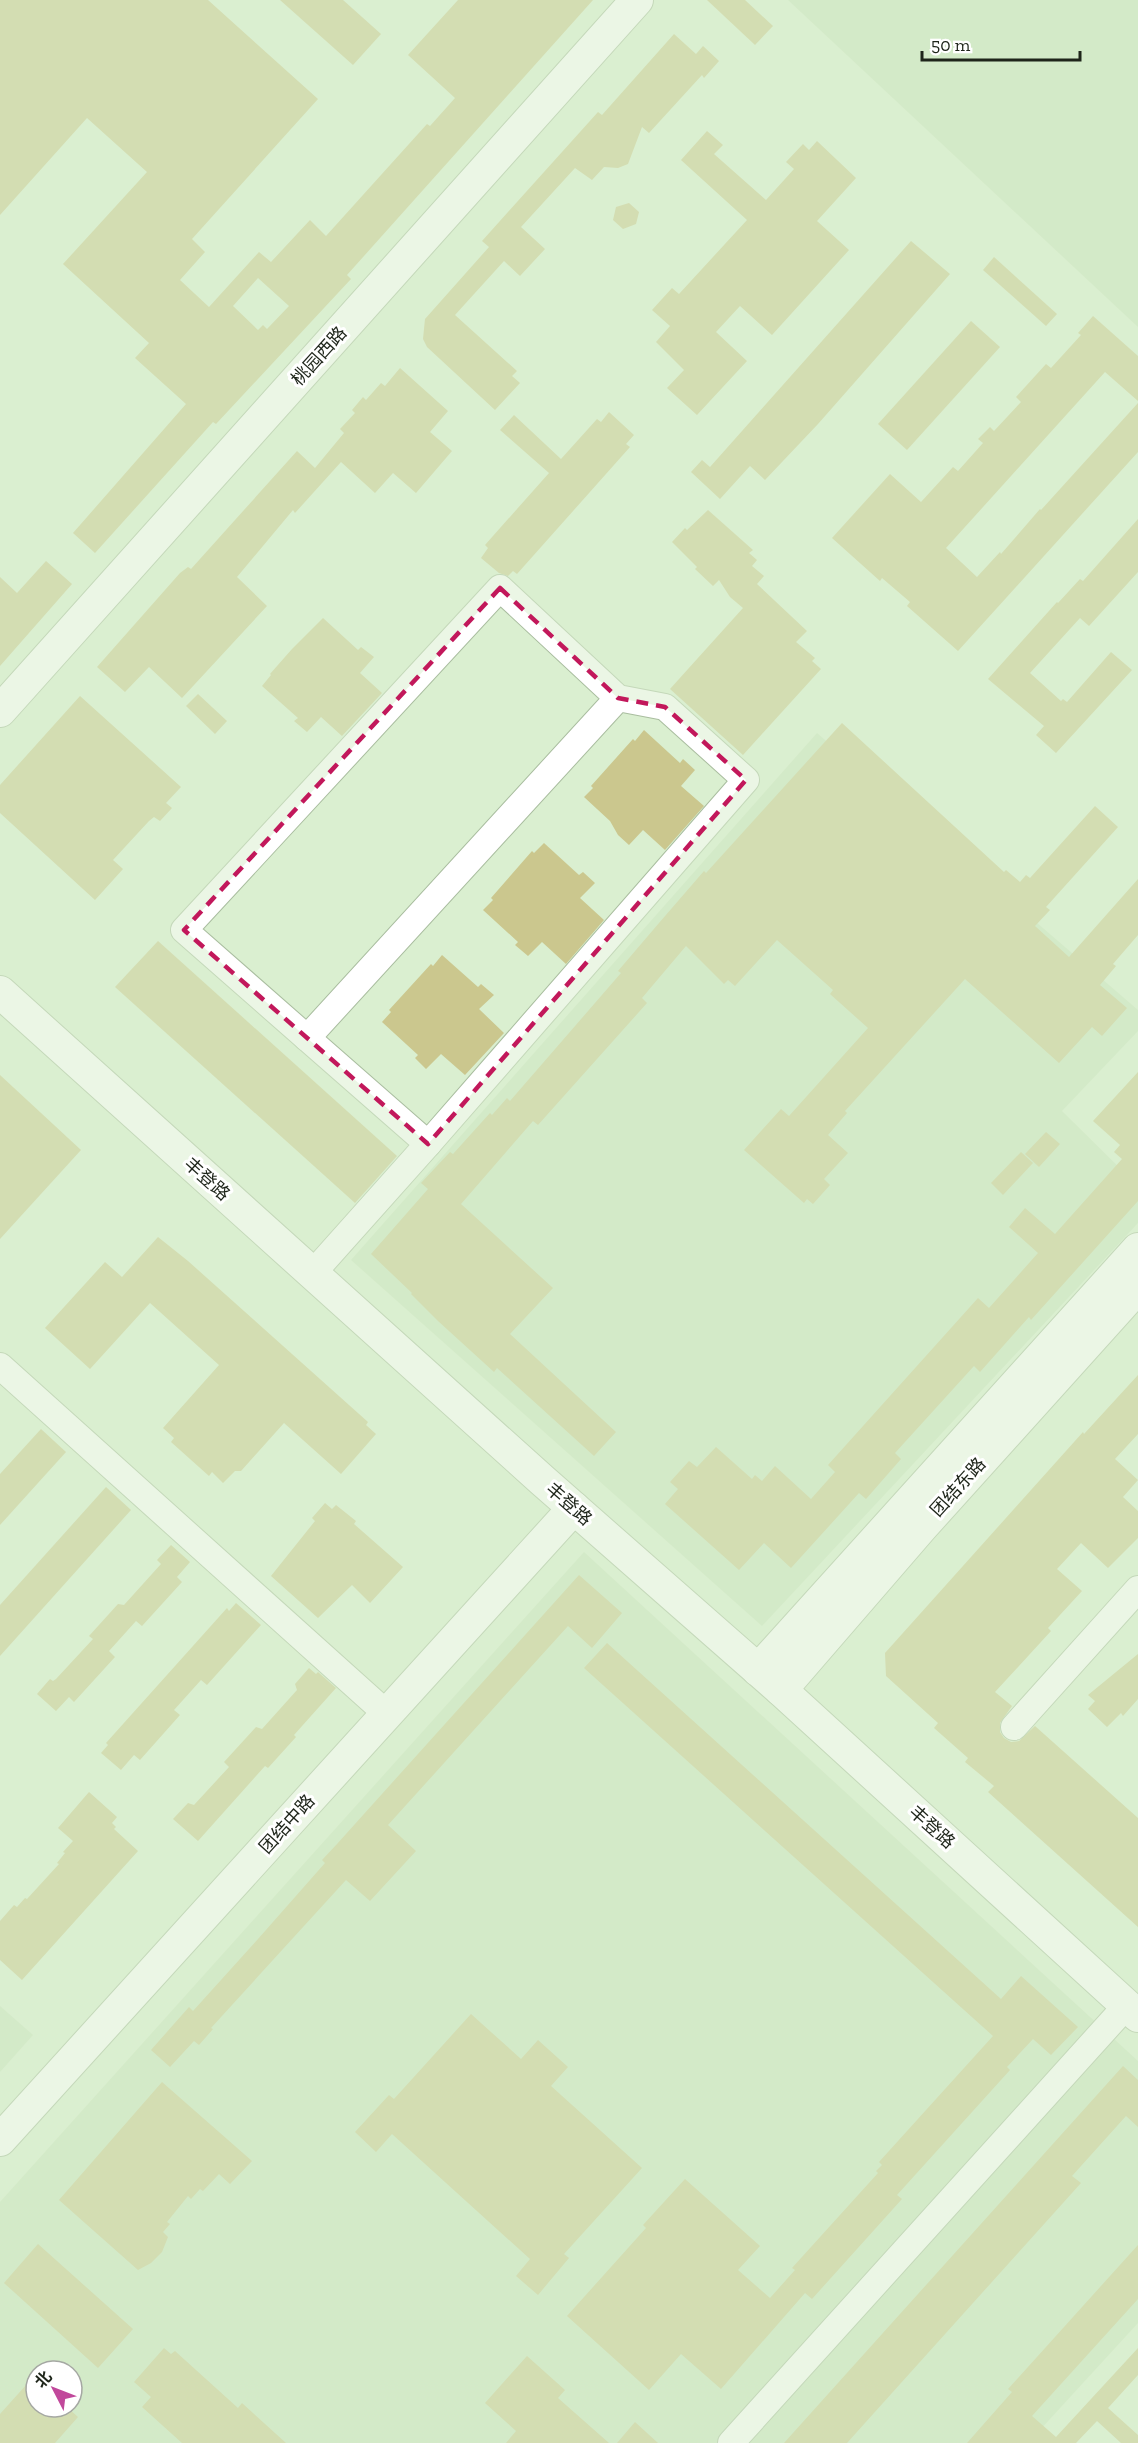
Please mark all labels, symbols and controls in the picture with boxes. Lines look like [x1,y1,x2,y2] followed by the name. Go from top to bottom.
[922,24,1080,62] scale bar
[931,34,971,56] text: 50 m
[287,322,351,390] street label: 桃园西路
[180,1153,234,1205] street label: 丰登路
[926,1453,990,1521] street label: 团结东路
[541,1478,597,1530] street label: 丰登路
[255,1790,319,1858] street label: 团结中路
[905,1801,959,1853] street label: 丰登路
[24,2359,84,2419] north arrow
[31,2367,56,2392] text: 北

